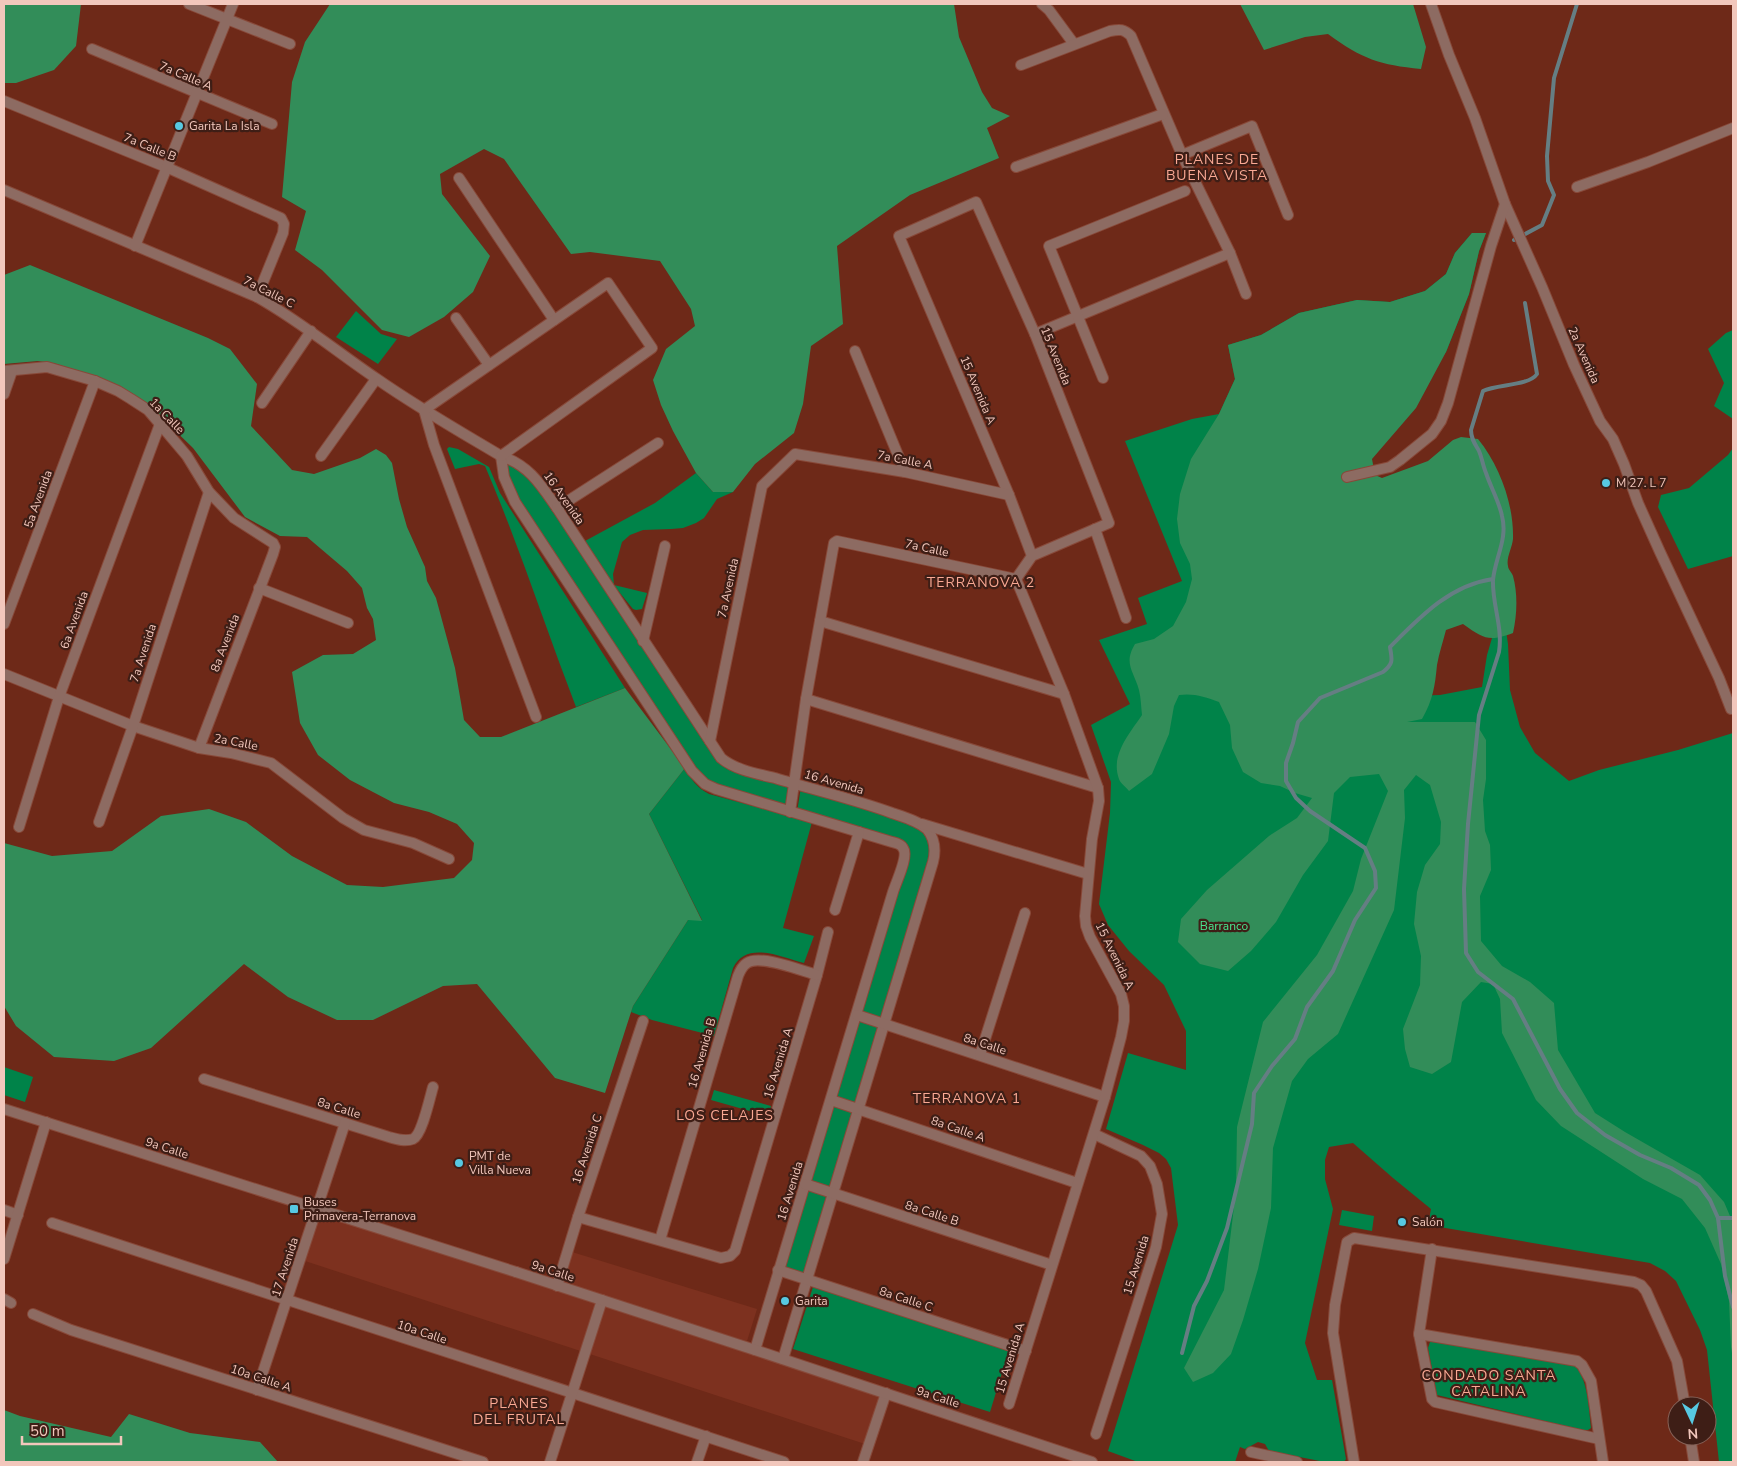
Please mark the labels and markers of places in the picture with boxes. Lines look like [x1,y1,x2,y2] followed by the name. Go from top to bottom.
[189,118,260,134] place label: Garita La Isla
[173,120,185,132] marker: Garita La Isla
[1616,475,1666,491] place label: M 27. L 7
[1600,477,1612,489] marker: M 27. L 7
[468,1148,531,1178] place label: PMT de Villa Nueva
[453,1157,465,1169] marker: PMT de Villa Nueva
[304,1194,416,1224] place label: Buses Primavera-Terranova
[288,1203,300,1215] marker: Buses Primavera-Terranova
[1412,1214,1443,1230] place label: Salón
[1396,1216,1408,1228] marker: Salón
[795,1293,828,1309] place label: Garita
[779,1295,791,1307] marker: Garita

